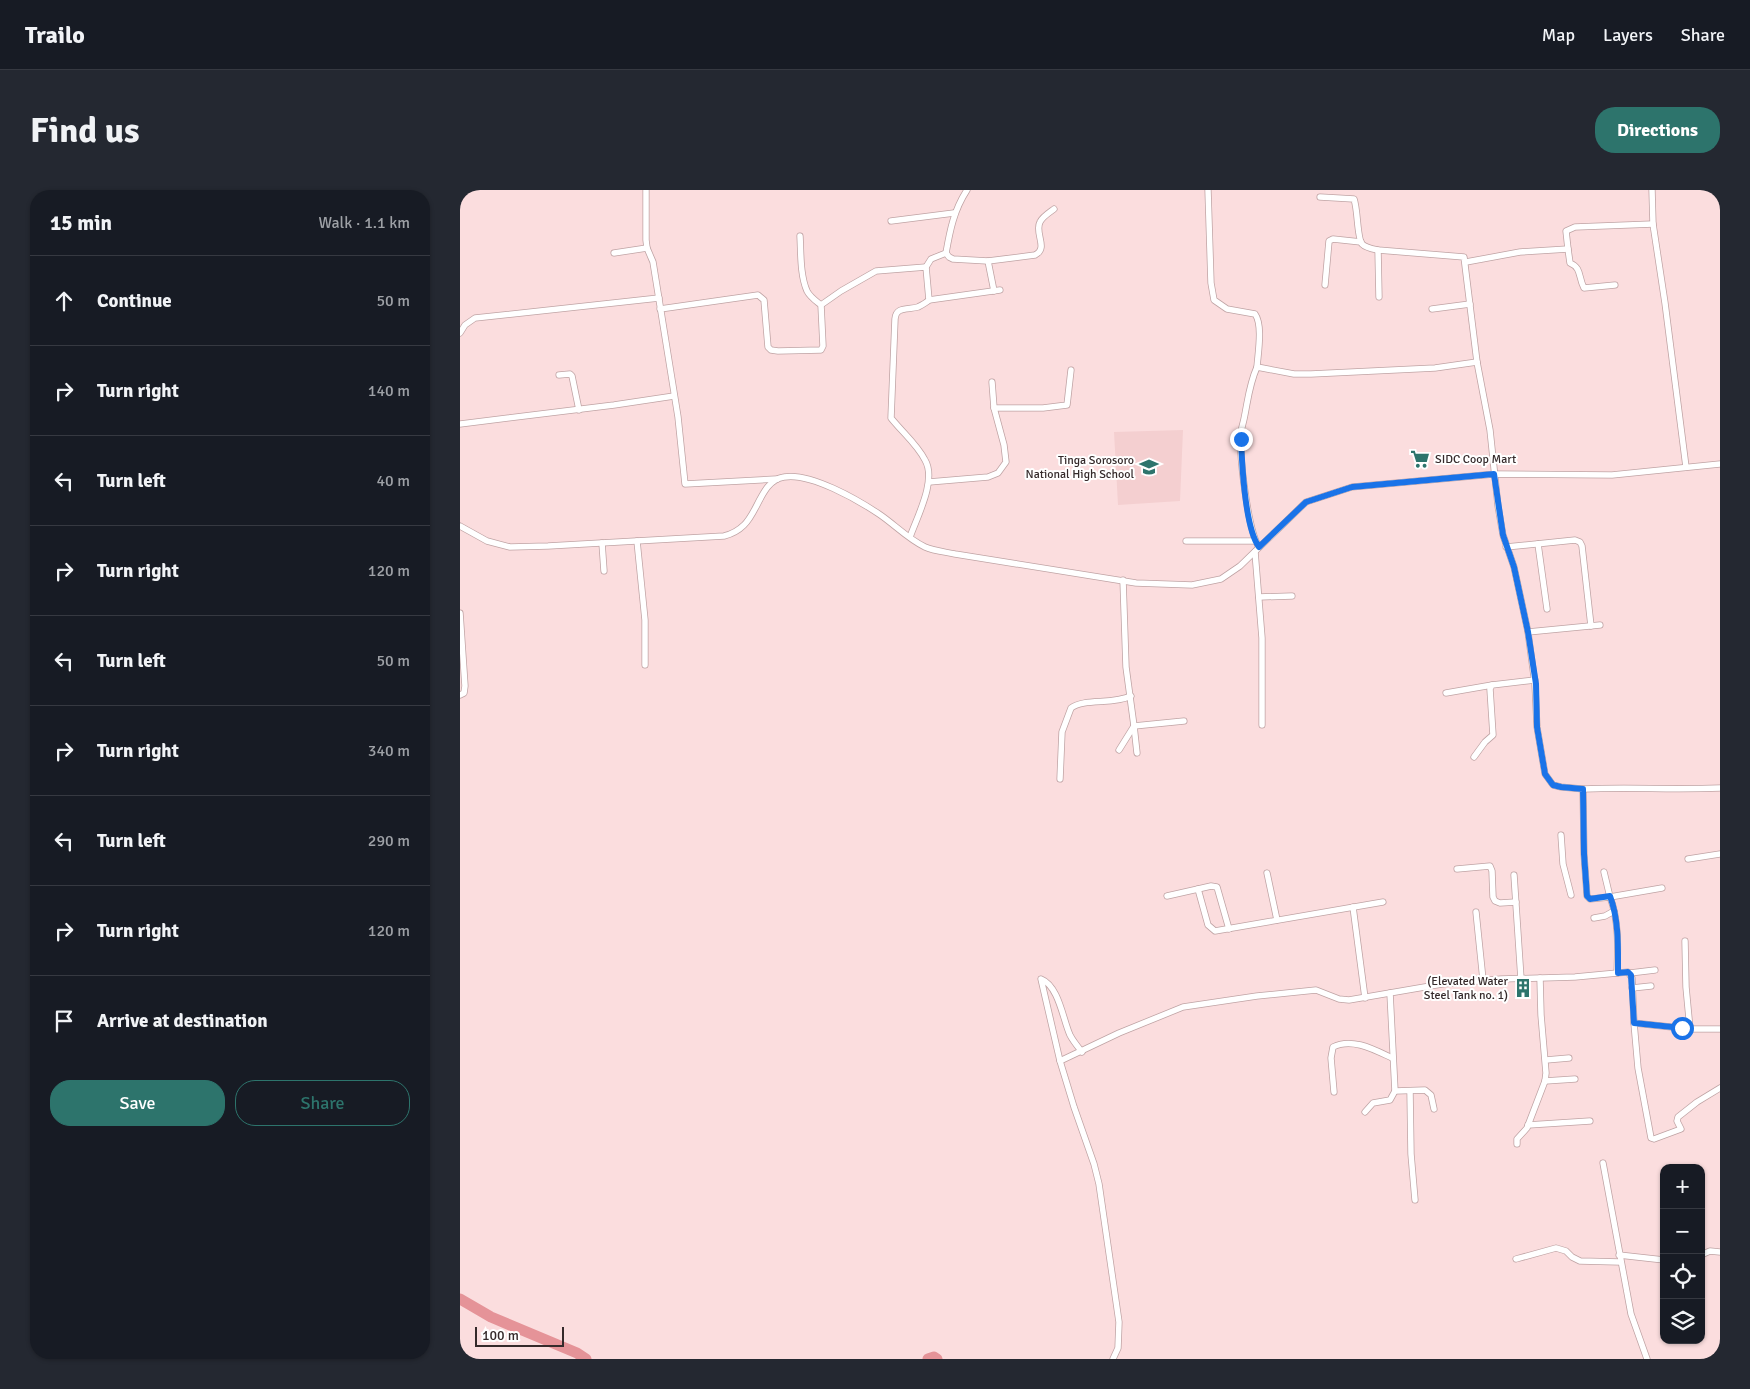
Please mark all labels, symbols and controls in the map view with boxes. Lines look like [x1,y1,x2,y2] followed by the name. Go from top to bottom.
[25,20,85,50] text: Trailo
[1542,24,1575,46] text: Map
[1603,24,1653,46] text: Layers
[1681,24,1725,46] text: Share
[1595,107,1720,153] button: Directions
[30,109,140,152] text: Find us
[50,210,112,236] text: 15 min
[318,213,410,233] text: Walk · 1.1 km
[50,287,78,315] icon: ahead
[97,289,172,313] text: Continue
[376,291,410,311] text: 50 m
[50,377,78,405] icon: right
[97,379,179,403] text: Turn right
[368,381,410,401] text: 140 m
[1230,428,1253,451] route end
[1409,448,1431,470] supermarket icon: SIDC Coop Mart
[1435,452,1516,467] place label: SIDC Coop Mart
[1026,453,1134,482] place label: Tinga Sorosoro National High School
[1138,456,1160,478] school or university icon: Tinga Sorosoro National High School
[50,467,78,495] icon: left
[97,469,166,493] text: Turn left
[376,471,410,491] text: 40 m
[50,557,78,585] icon: right
[97,559,179,583] text: Turn right
[368,561,410,581] text: 120 m
[50,647,78,675] icon: left
[97,649,166,673] text: Turn left
[376,651,410,671] text: 50 m
[50,737,78,765] icon: right
[97,739,179,763] text: Turn right
[368,741,410,761] text: 340 m
[50,827,78,855] icon: left
[97,829,166,853] text: Turn left
[368,831,410,851] text: 290 m
[50,917,78,945] icon: right
[97,919,179,943] text: Turn right
[368,921,410,941] text: 120 m
[1424,974,1509,1003] place label: (Elevated Water Steel Tank no. 1)
[1512,977,1534,999] building icon: (Elevated Water Steel Tank no. 1)
[50,1007,78,1035] icon: arrive
[97,1009,268,1033] text: Arrive at destination
[1671,1017,1694,1040] route start
[50,1080,225,1126] button: Save
[235,1080,410,1126] button: Share
[1660,1164,1705,1344] map controls
[1660,1164,1705,1209] button: +
[1660,1209,1705,1254] button: −
[1660,1254,1705,1299] button: locate
[1660,1299,1705,1344] button: layers
[475,1324,564,1347] scale bar
[482,1327,519,1344] text: 100 m

